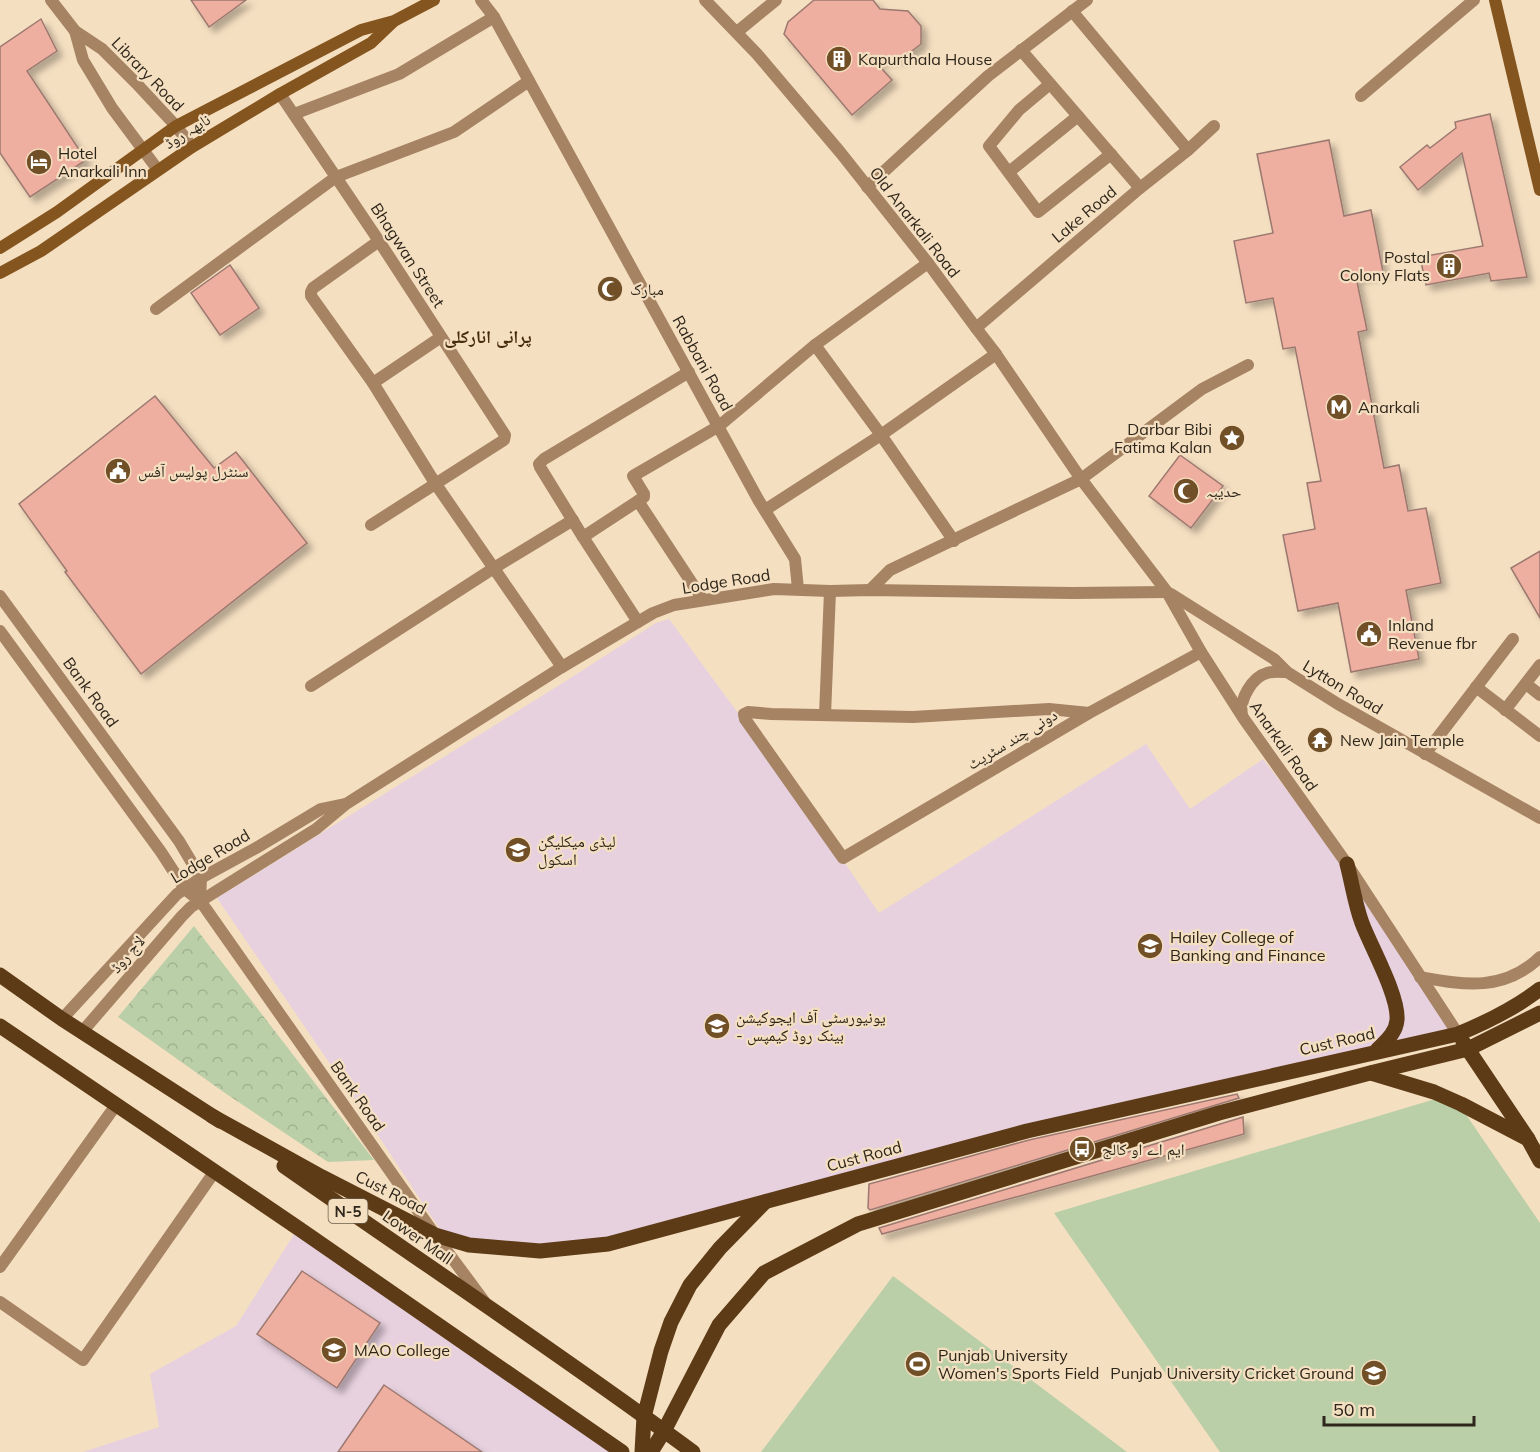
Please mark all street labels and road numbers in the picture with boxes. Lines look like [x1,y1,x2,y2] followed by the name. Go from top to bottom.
[108,33,188,115] street label: Library Road
[160,109,214,153] street label: نابھہ روڈ
[865,163,965,281] street label: Old Anarkali Road
[1048,181,1120,247] street label: Lake Road
[367,199,449,311] street label: Bhagwan Street
[669,312,737,414] street label: Rabbani Road
[680,564,772,598] street label: Lodge Road
[59,653,123,731] street label: Bank Road
[1299,655,1387,719] street label: Lytton Road
[1246,697,1322,795] street label: Anarkali Road
[963,704,1061,775] street label: دونی چند سٹریٹ
[167,824,253,888] street label: Lodge Road
[105,931,149,977] street label: لاج روڈ
[1297,1023,1377,1059] street label: Cust Road
[326,1057,390,1135] street label: Bank Road
[824,1136,904,1176] street label: Cust Road
[352,1166,430,1218] street label: Cust Road
[328,1199,368,1223] road number: N-5
[379,1206,457,1268] street label: Lower Mall

